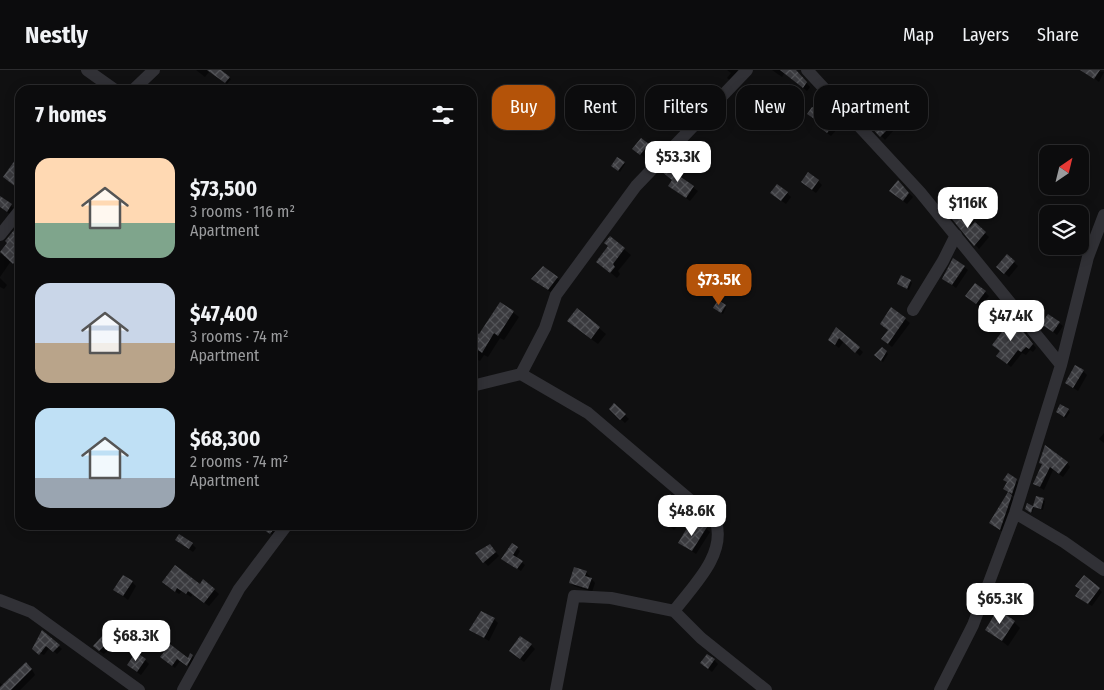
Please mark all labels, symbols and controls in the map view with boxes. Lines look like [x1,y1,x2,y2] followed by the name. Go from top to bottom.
[25,21,88,49] text: Nestly
[903,24,934,46] text: Map
[962,24,1009,46] text: Layers
[1037,24,1079,46] text: Share
[492,85,555,130] chip: Buy
[565,85,635,130] chip: Rent
[645,85,726,130] chip: Filters
[736,85,804,130] chip: New
[814,85,928,130] chip: Apartment
[429,101,457,129] icon: filters
[35,102,106,128] text: 7 homes
[637,140,719,183] pin: $53.3K
[1039,145,1089,195] north arrow
[1039,145,1089,255] map controls
[656,147,700,166] text: $53.3K
[190,176,257,202] text: $73,500
[75,178,135,238] icon: home
[933,186,1003,229] pin: $116K
[949,193,987,212] text: $116K
[190,202,295,221] text: 3 rooms · 116 m²
[1039,205,1089,255] button: layers
[190,221,259,240] text: Apartment
[678,264,760,306] pin: $73.5K
[697,270,741,289] text: $73.5K
[970,300,1052,342] pin: $47.4K
[190,301,258,327] text: $47,400
[75,303,135,363] icon: home
[989,306,1033,325] text: $47.4K
[190,327,288,346] text: 3 rooms · 74 m²
[190,346,259,365] text: Apartment
[190,426,260,452] text: $68,300
[75,428,135,488] icon: home
[190,452,288,471] text: 2 rooms · 74 m²
[190,471,259,490] text: Apartment
[651,494,733,537] pin: $48.6K
[669,501,715,520] text: $48.6K
[959,582,1041,625] pin: $65.3K
[978,589,1022,608] text: $65.3K
[95,620,177,662] pin: $68.3K
[113,626,159,645] text: $68.3K

